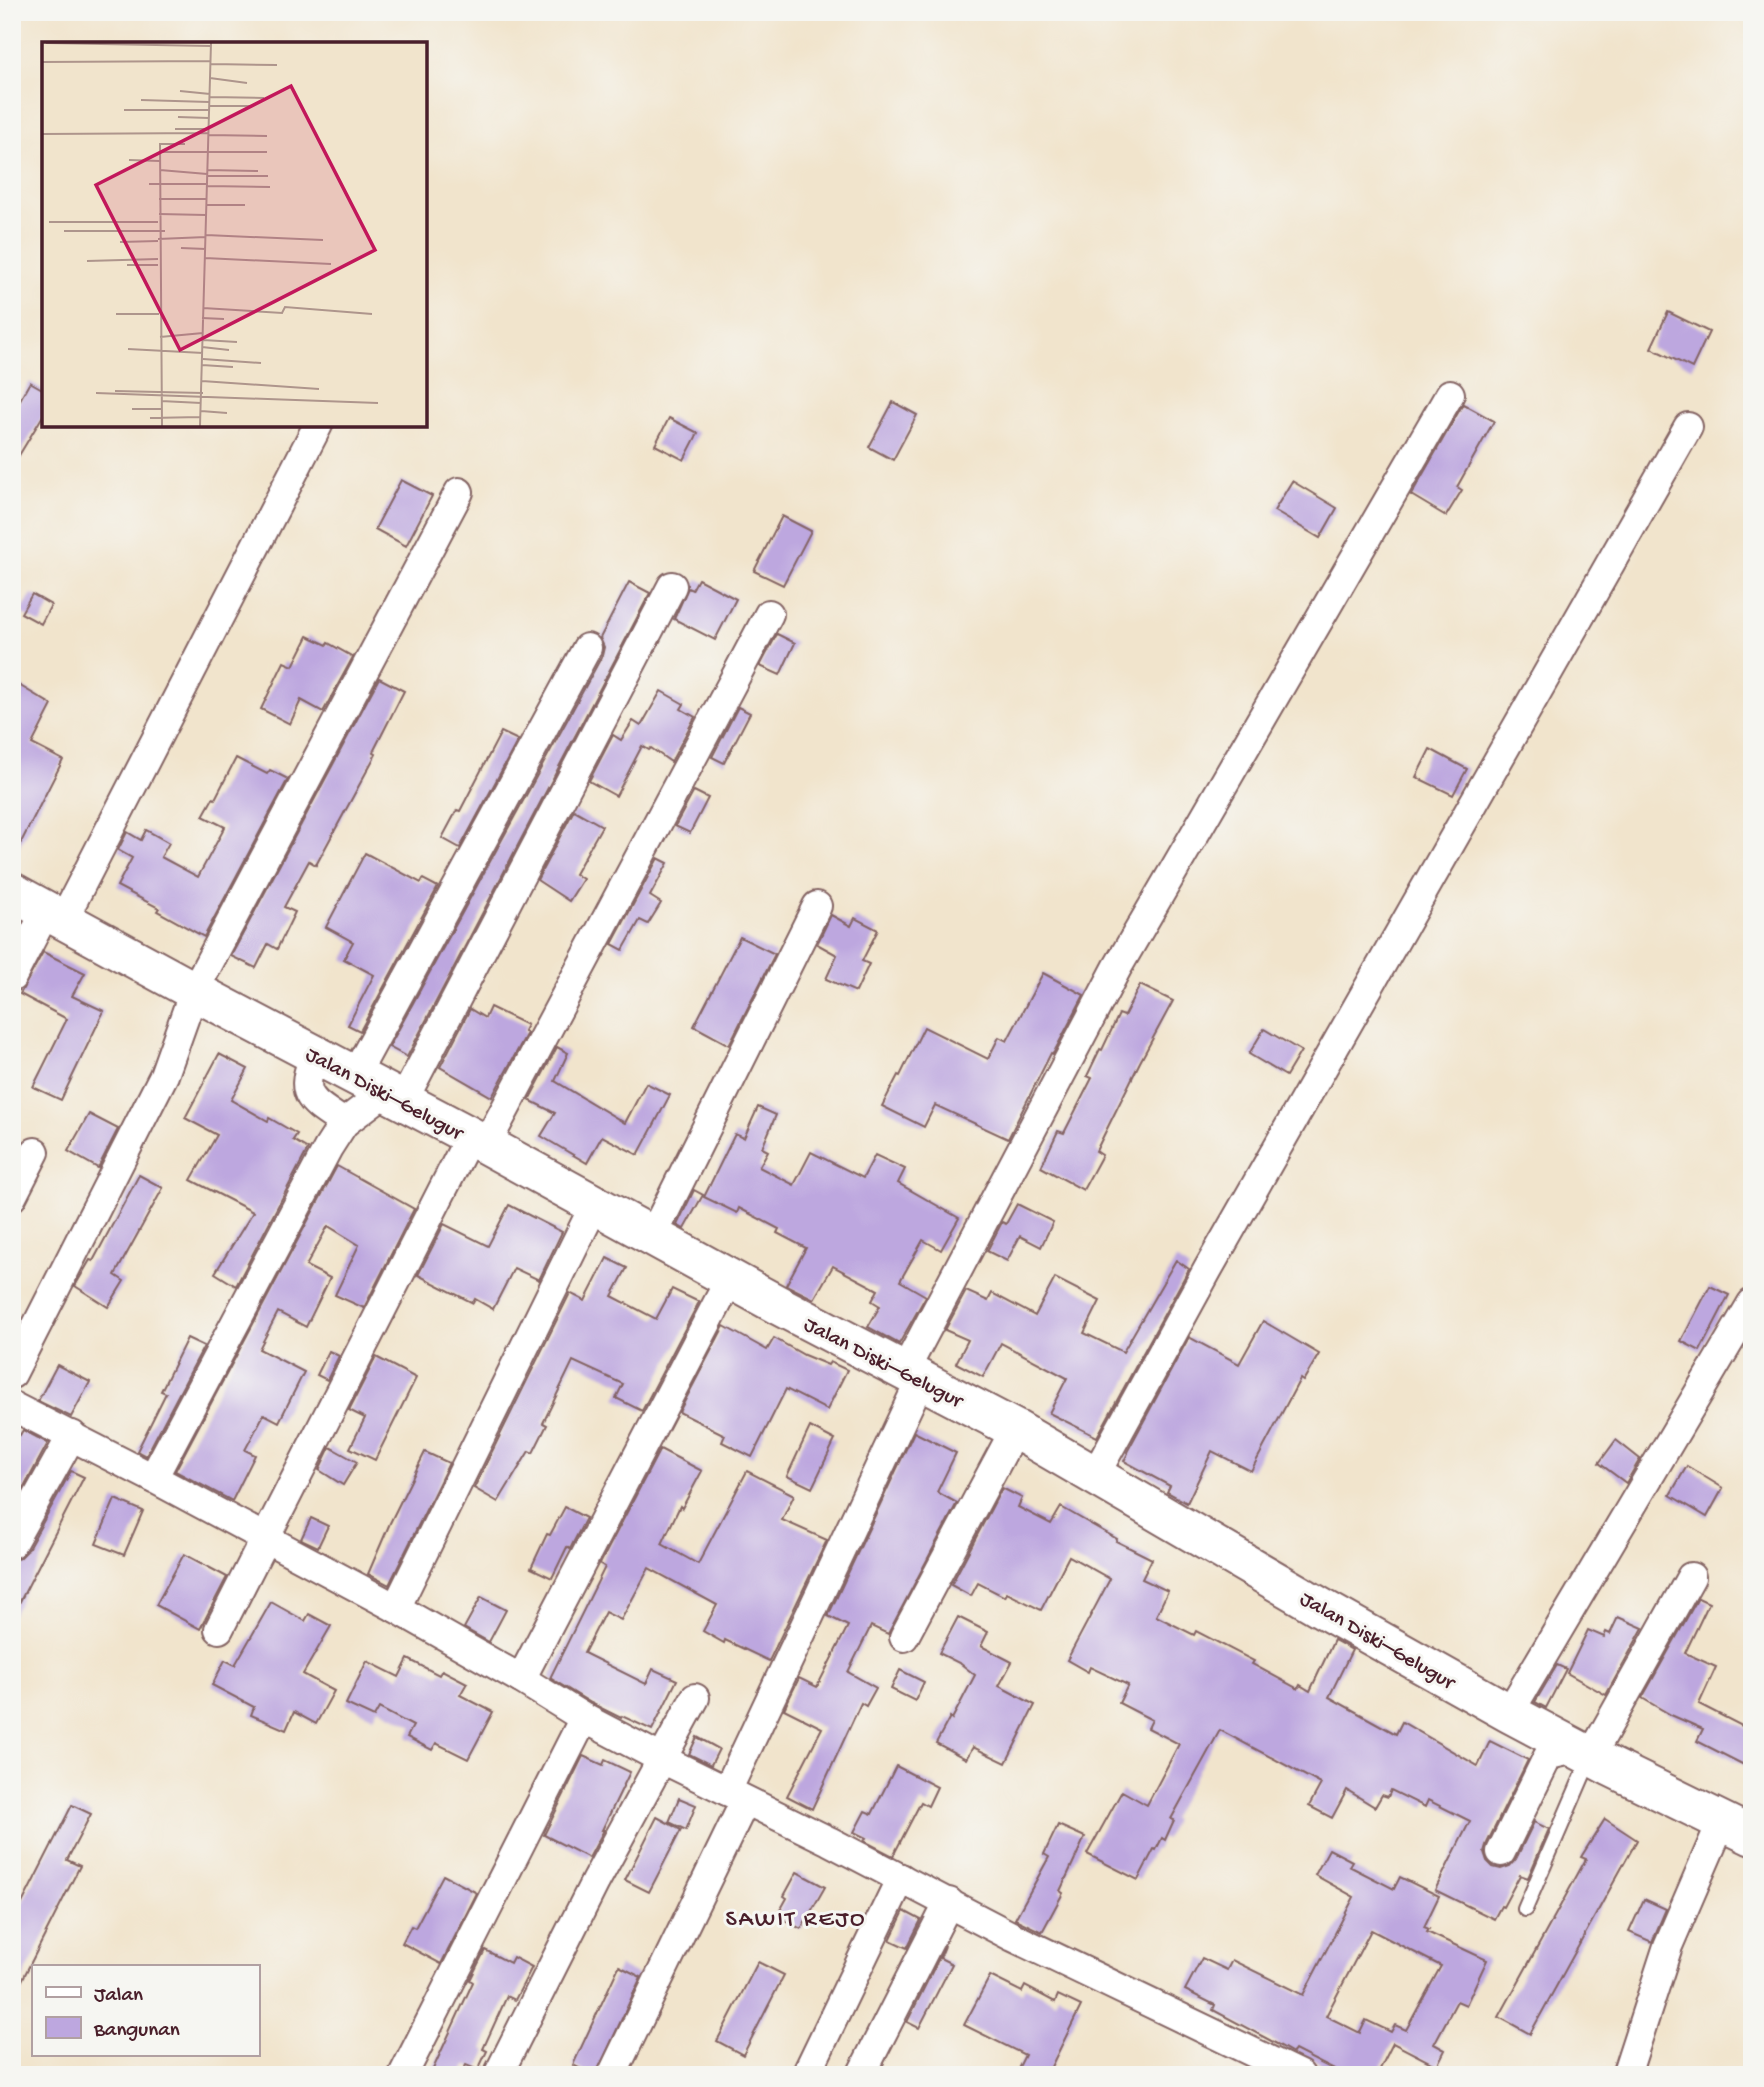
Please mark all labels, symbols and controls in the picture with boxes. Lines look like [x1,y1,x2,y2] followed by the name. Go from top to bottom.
[42,42,427,427] inset map
[300,1043,468,1148] street label: Jalan Diski–Gelugur
[799,1313,967,1416] street label: Jalan Diski–Gelugur
[1294,1588,1459,1697] street label: Jalan Diski–Gelugur
[725,1906,867,1935] district label: SAWIT REJO
[32,1965,259,2056] legend
[94,1984,143,2009] text: Jalan
[93,2019,180,2044] text: Bangunan

